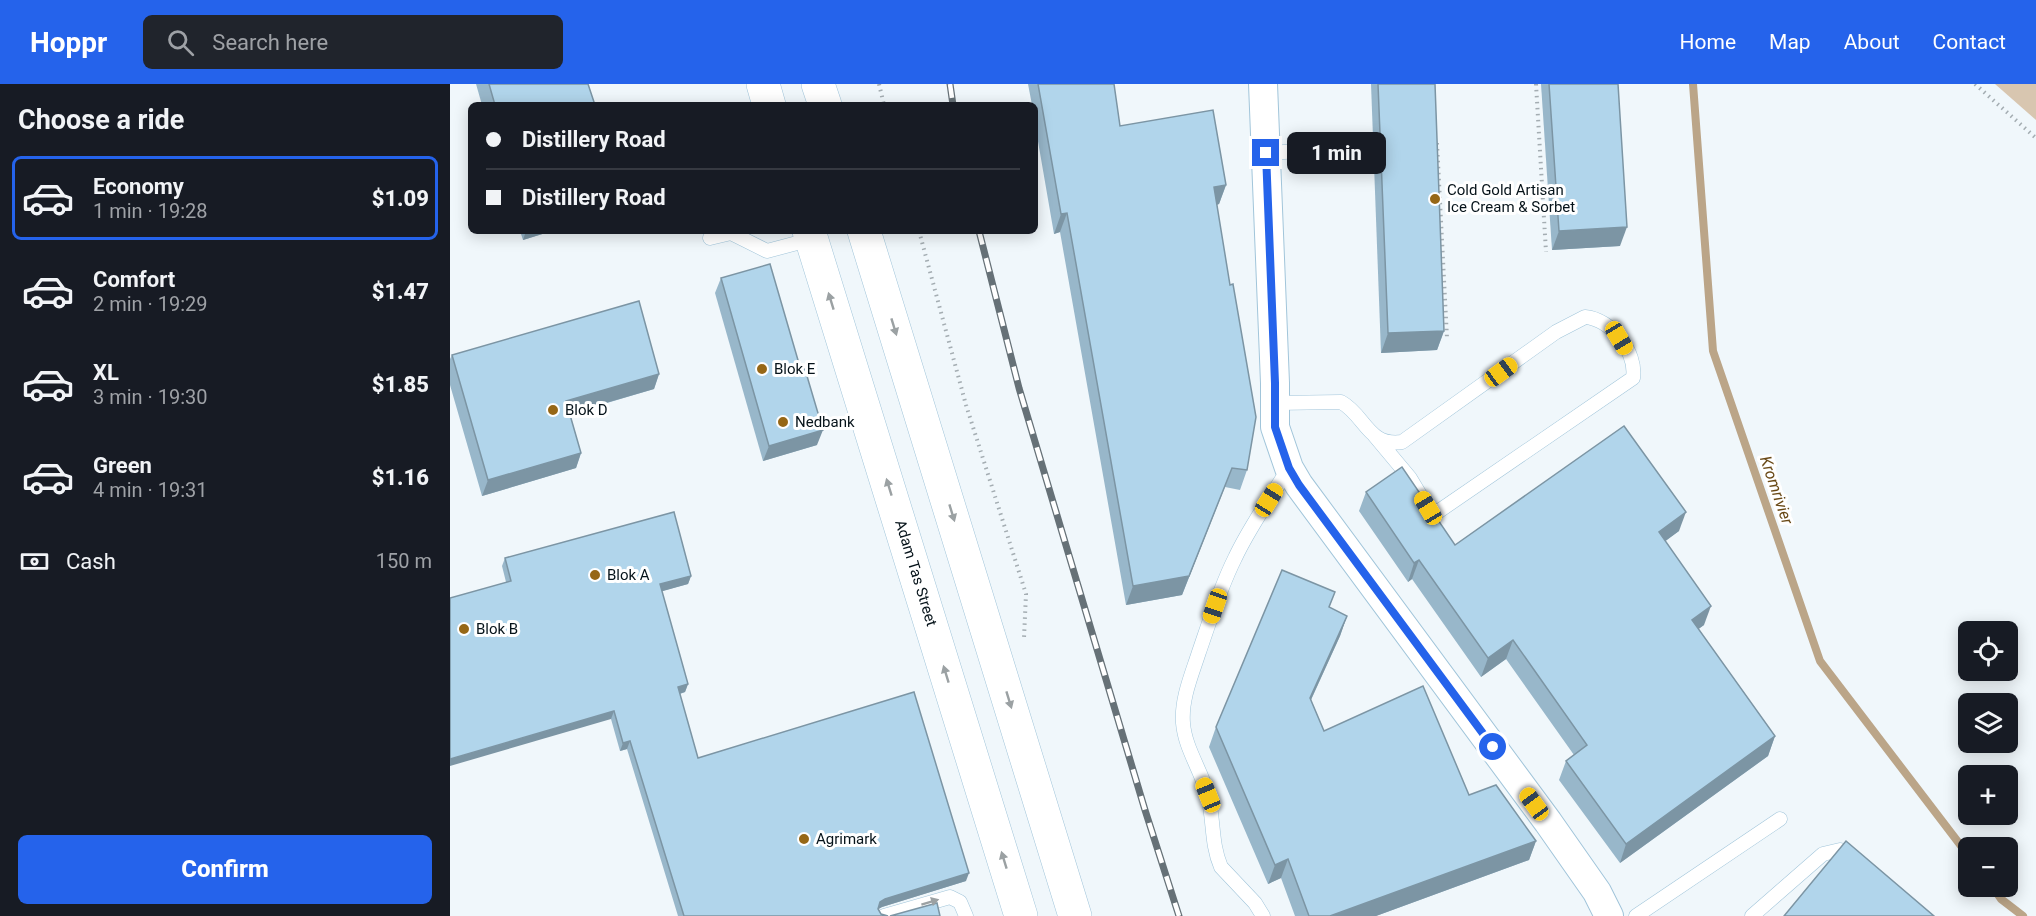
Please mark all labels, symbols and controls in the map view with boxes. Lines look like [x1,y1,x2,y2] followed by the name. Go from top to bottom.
[143,15,563,69] search box
[30,26,107,59] text: Hoppr
[164,26,197,59] icon: search
[212,30,328,55] text: Search here
[1680,30,1736,54] text: Home
[1769,30,1811,54] text: Map
[1844,30,1900,54] text: About
[1933,30,2006,54] text: Contact
[18,104,184,136] text: Choose a ride
[522,127,666,152] text: Distillery Road
[1287,132,1386,174] callout: 1 min
[1252,139,1279,166] route end
[1311,141,1362,165] text: 1 min
[21,171,75,225] icon: car
[93,174,184,199] text: Economy
[1447,181,1575,216] place label: Cold Gold Artisan Ice Cream & Sorbet
[522,185,666,210] text: Distillery Road
[372,186,429,211] text: $1.09
[1428,192,1442,206] marker: Cold Gold Artisan Ice Cream & Sorbet
[93,199,208,223] text: 1 min · 19:28
[21,264,75,318] icon: car
[93,267,175,292] text: Comfort
[372,279,429,304] text: $1.47
[93,292,208,316] text: 2 min · 19:29
[826,292,835,310] one-way arrow
[890,318,899,336] one-way arrow
[1602,318,1636,358] car
[1481,354,1521,390] car
[21,357,75,411] icon: car
[93,360,119,385] text: XL
[774,360,816,378] place label: Blok E
[755,362,769,376] marker: Blok E
[372,372,429,397] text: $1.85
[93,385,208,409] text: 3 min · 19:30
[565,401,608,419] place label: Blok D
[546,403,560,417] marker: Blok D
[795,413,855,431] place label: Nedbank
[776,415,790,429] marker: Nedbank
[21,450,75,504] icon: car
[93,453,152,478] text: Green
[1756,453,1797,528] water label: Kromrivier
[372,465,429,490] text: $1.16
[93,478,208,502] text: 4 min · 19:31
[884,478,893,496] one-way arrow
[1252,480,1286,520] car
[1411,488,1445,528] car
[948,504,957,522] one-way arrow
[891,518,941,628] street label: Adam Tas Street
[18,545,51,578] icon: cash
[66,549,116,574] text: Cash
[376,549,432,573] text: 150 m
[607,566,650,584] place label: Blok A
[588,568,602,582] marker: Blok A
[1201,586,1229,626] car
[476,620,518,638] place label: Blok B
[1958,621,2018,897] map controls
[1958,621,2018,681] button: locate
[457,622,471,636] marker: Blok B
[941,665,950,683] one-way arrow
[1005,691,1014,709] one-way arrow
[1958,693,2018,753] button: layers
[1479,733,1506,760] route start
[1958,765,2018,825] button: +
[1193,775,1223,815] car
[1516,784,1552,824] car
[816,830,877,848] place label: Agrimark
[797,832,811,846] marker: Agrimark
[18,835,432,904] button: Confirm
[1958,837,2018,897] button: −
[999,851,1008,869] one-way arrow
[921,896,939,906] one-way arrow

